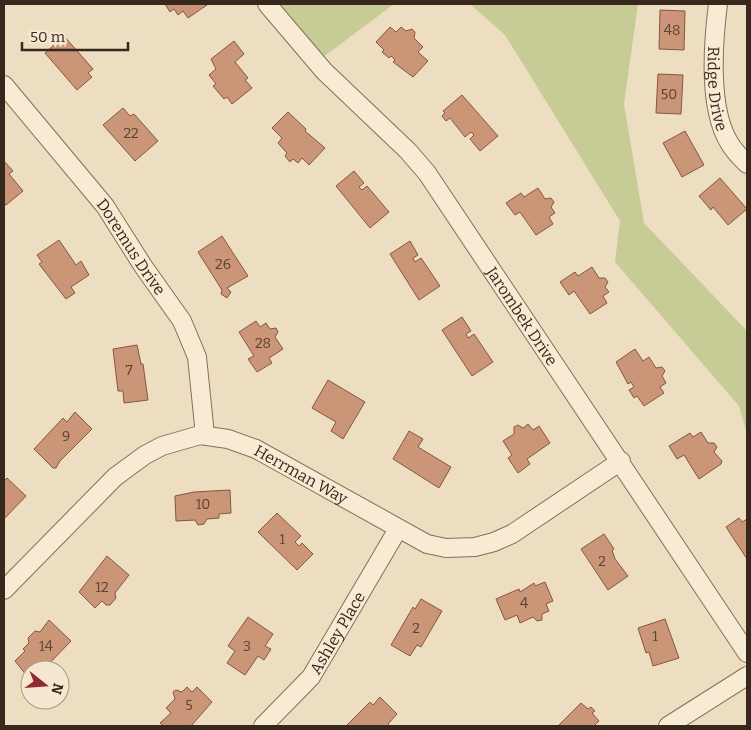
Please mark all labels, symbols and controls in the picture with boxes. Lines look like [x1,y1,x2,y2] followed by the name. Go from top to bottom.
[22,20,129,52] scale bar
[664,22,680,39] house number: 48
[30,28,66,46] text: 50 m
[704,46,732,133] street label: Ridge Drive
[661,86,677,103] house number: 50
[123,125,139,142] house number: 22
[93,194,170,299] street label: Doremus Drive
[215,256,231,273] house number: 26
[482,262,562,369] street label: Jarombek Drive
[255,335,271,352] house number: 28
[125,362,133,379] house number: 7
[62,428,70,445] house number: 9
[251,440,352,508] street label: Herrman Way
[196,496,210,513] house number: 10
[279,531,285,548] house number: 1
[598,553,606,570] house number: 2
[95,579,109,596] house number: 12
[305,588,369,677] street label: Ashley Place
[520,595,528,612] house number: 4
[412,620,420,637] house number: 2
[652,628,658,645] house number: 1
[39,638,53,655] house number: 14
[243,638,251,655] house number: 3
[20,660,70,710] north arrow
[47,681,67,696] text: N
[185,697,193,714] house number: 5

